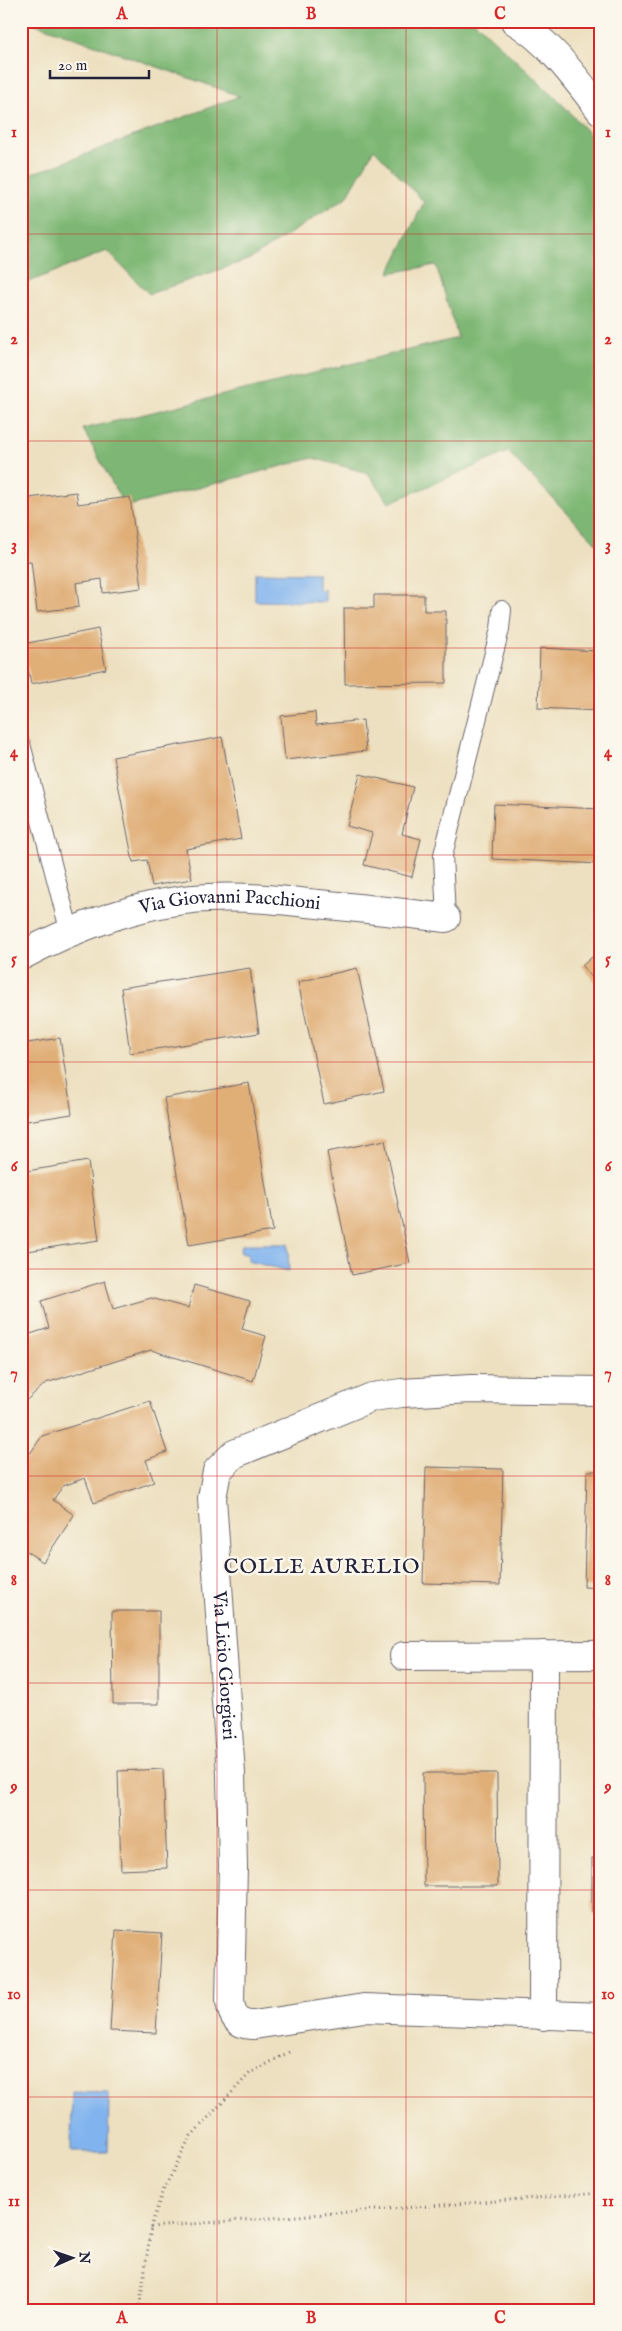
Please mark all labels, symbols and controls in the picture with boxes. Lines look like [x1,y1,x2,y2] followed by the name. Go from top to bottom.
[116,5,129,25] text: A
[306,5,317,25] text: B
[494,5,506,25] text: C
[50,48,149,80] scale bar
[58,56,88,75] text: 20 m
[11,123,17,143] text: 1
[605,123,611,143] text: 1
[10,330,18,350] text: 2
[604,330,612,350] text: 2
[11,536,17,556] text: 3
[605,536,611,556] text: 3
[10,743,19,763] text: 4
[604,743,613,763] text: 4
[136,885,322,920] street label: Via Giovanni Pacchioni
[11,950,17,970] text: 5
[605,950,611,970] text: 5
[11,1157,19,1177] text: 6
[605,1157,613,1177] text: 6
[10,1364,18,1384] text: 7
[604,1364,612,1384] text: 7
[224,1554,420,1581] district label: COLLE AURELIO
[11,1571,17,1591] text: 8
[605,1571,611,1591] text: 8
[206,1589,241,1741] street label: Via Licio Giorgieri
[10,1778,18,1798] text: 9
[604,1778,612,1798] text: 9
[7,1985,21,2005] text: 10
[601,1985,615,2005] text: 10
[8,2192,20,2212] text: 11
[602,2192,614,2212] text: 11
[48,2234,98,2284] north arrow
[75,2250,93,2264] text: N
[116,2309,129,2329] text: A
[306,2309,317,2329] text: B
[494,2309,506,2329] text: C

